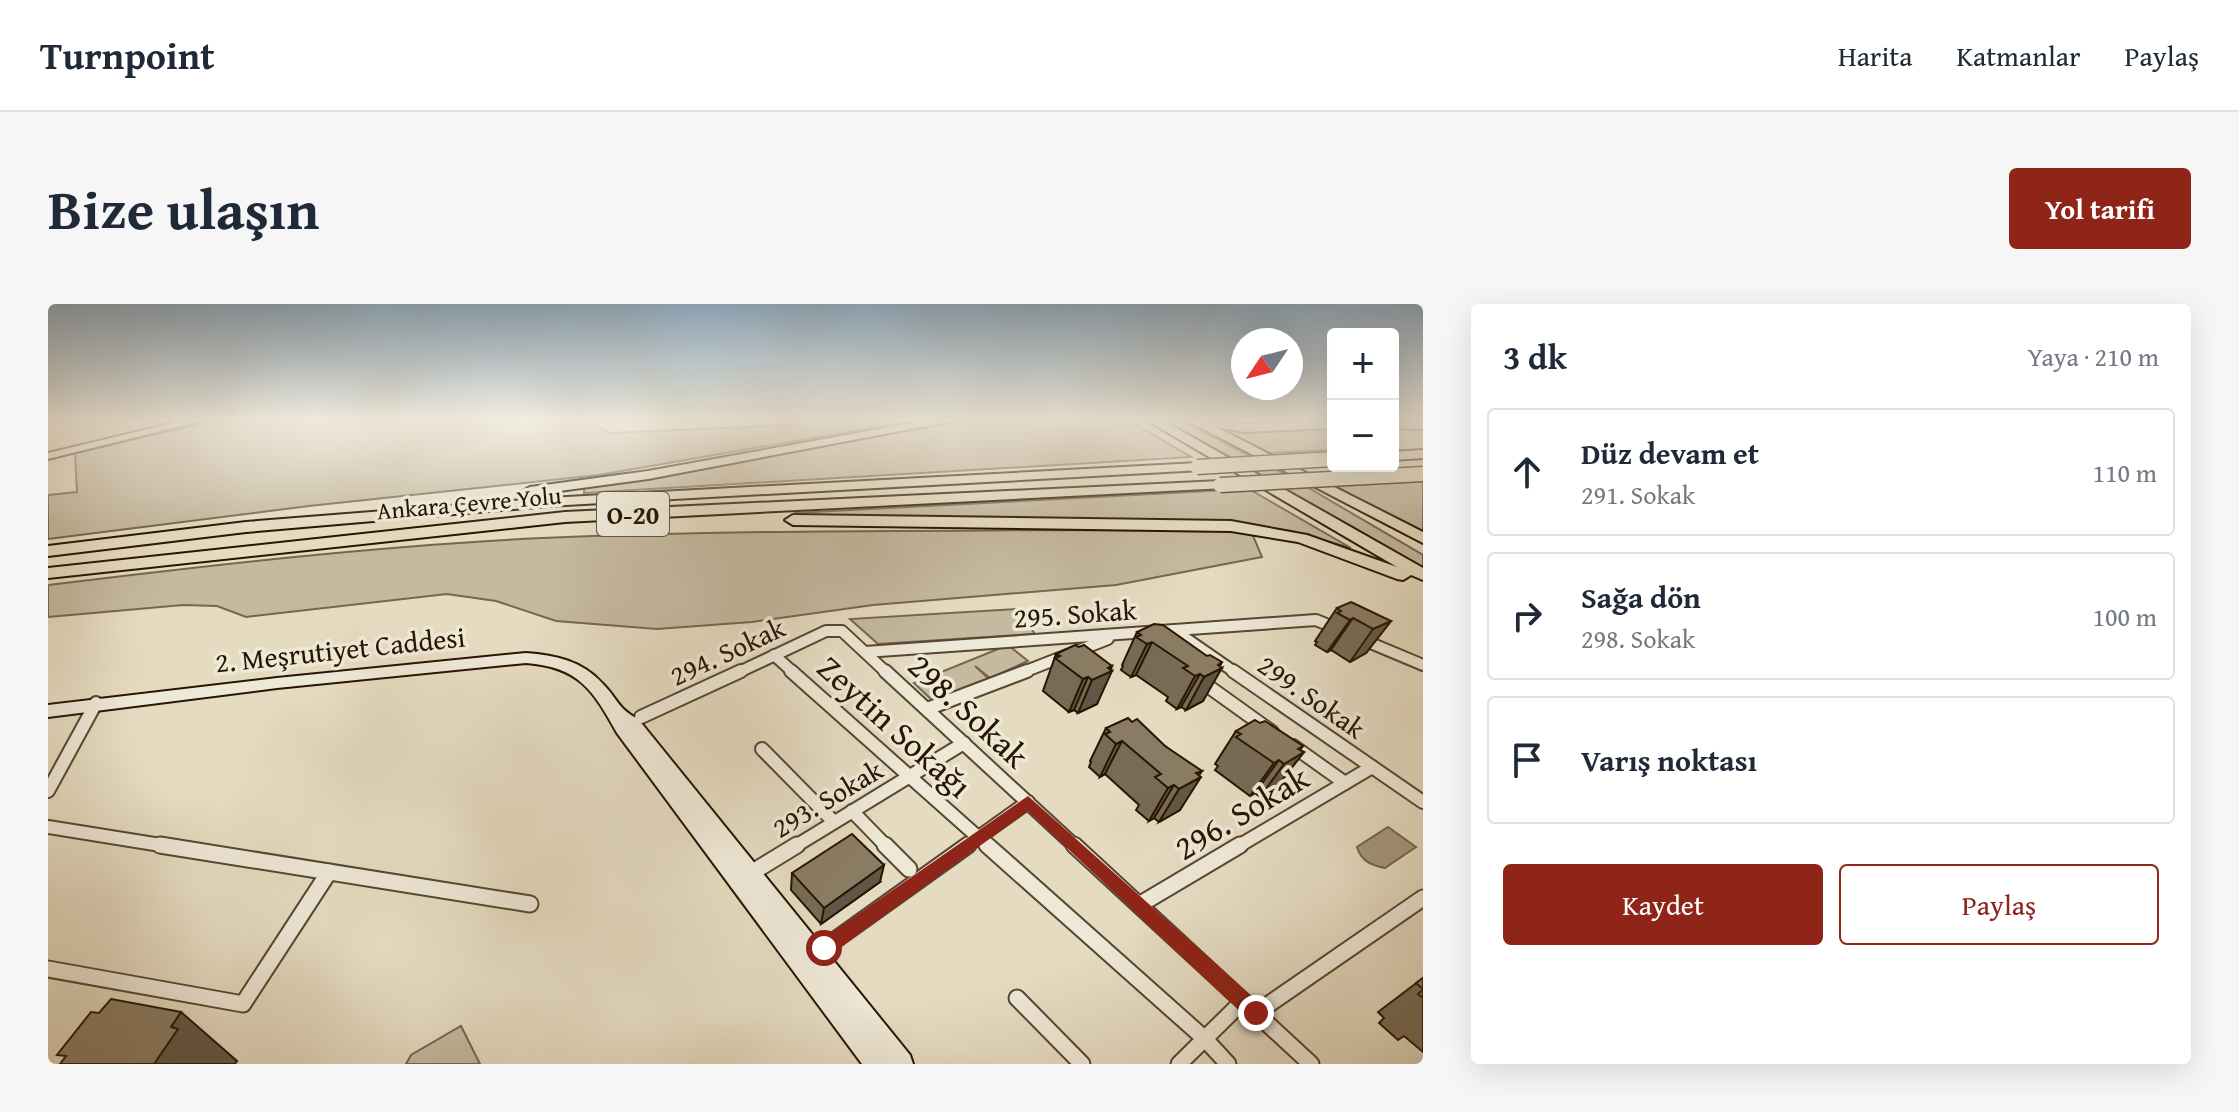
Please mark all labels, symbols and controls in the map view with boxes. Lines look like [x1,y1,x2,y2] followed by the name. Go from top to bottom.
[40,27,215,83] text: Turnpoint
[1838,35,1912,76] text: Harita
[1956,35,2081,76] text: Katmanlar
[2125,35,2199,76] text: Paylaş
[48,167,319,250] text: Bize ulaşın
[2009,168,2191,249] button: Yol tarifi
[1231,328,1303,400] north arrow
[1327,328,1399,472] map controls
[1327,328,1399,400] button: +
[1503,332,1567,381] text: 3 dk
[2028,337,2159,376] text: Yaya · 210 m
[1327,400,1399,472] button: −
[1581,431,1759,475] text: Düz devam et
[1505,450,1549,494] icon: ahead
[2092,453,2157,492] text: 110 m
[1581,475,1695,514] text: 291. Sokak
[375,477,563,529] street label: Ankara Çevre Yolu
[597,492,669,536] road number: O-20
[1581,575,1701,619] text: Sağa dön
[1012,588,1139,638] street label: 295. Sokak
[1505,594,1549,638] icon: right
[2092,597,2157,636] text: 100 m
[663,606,792,696] street label: 294. Sokak
[213,615,467,683] street label: 2. Meşrutiyet Caddesi
[1581,619,1695,658] text: 298. Sokak
[898,641,1041,779] street label: 298. Sokak
[807,643,983,809] street label: Zeytin Sokağı
[1250,644,1375,749] street label: 299. Sokak
[1505,738,1549,782] icon: arrive
[1581,738,1757,782] text: Varış noktası
[764,748,891,847] street label: 293. Sokak
[1164,752,1318,871] street label: 296. Sokak
[1503,864,1823,945] button: Kaydet
[1839,864,2159,945] button: Paylaş
[806,930,842,966] route start
[1238,995,1274,1031] route end

